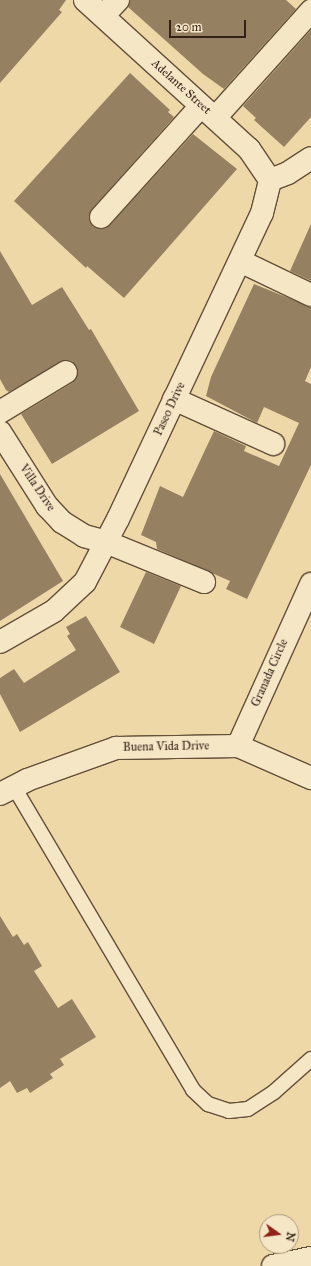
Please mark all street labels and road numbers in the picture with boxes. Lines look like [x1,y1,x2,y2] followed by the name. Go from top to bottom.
[148,56,214,118] street label: Adelante Street
[151,380,189,438] street label: Paseo Drive
[16,462,58,514] street label: Villa Drive
[249,637,291,709] street label: Granada Circle
[123,739,209,755] street label: Buena Vida Drive

